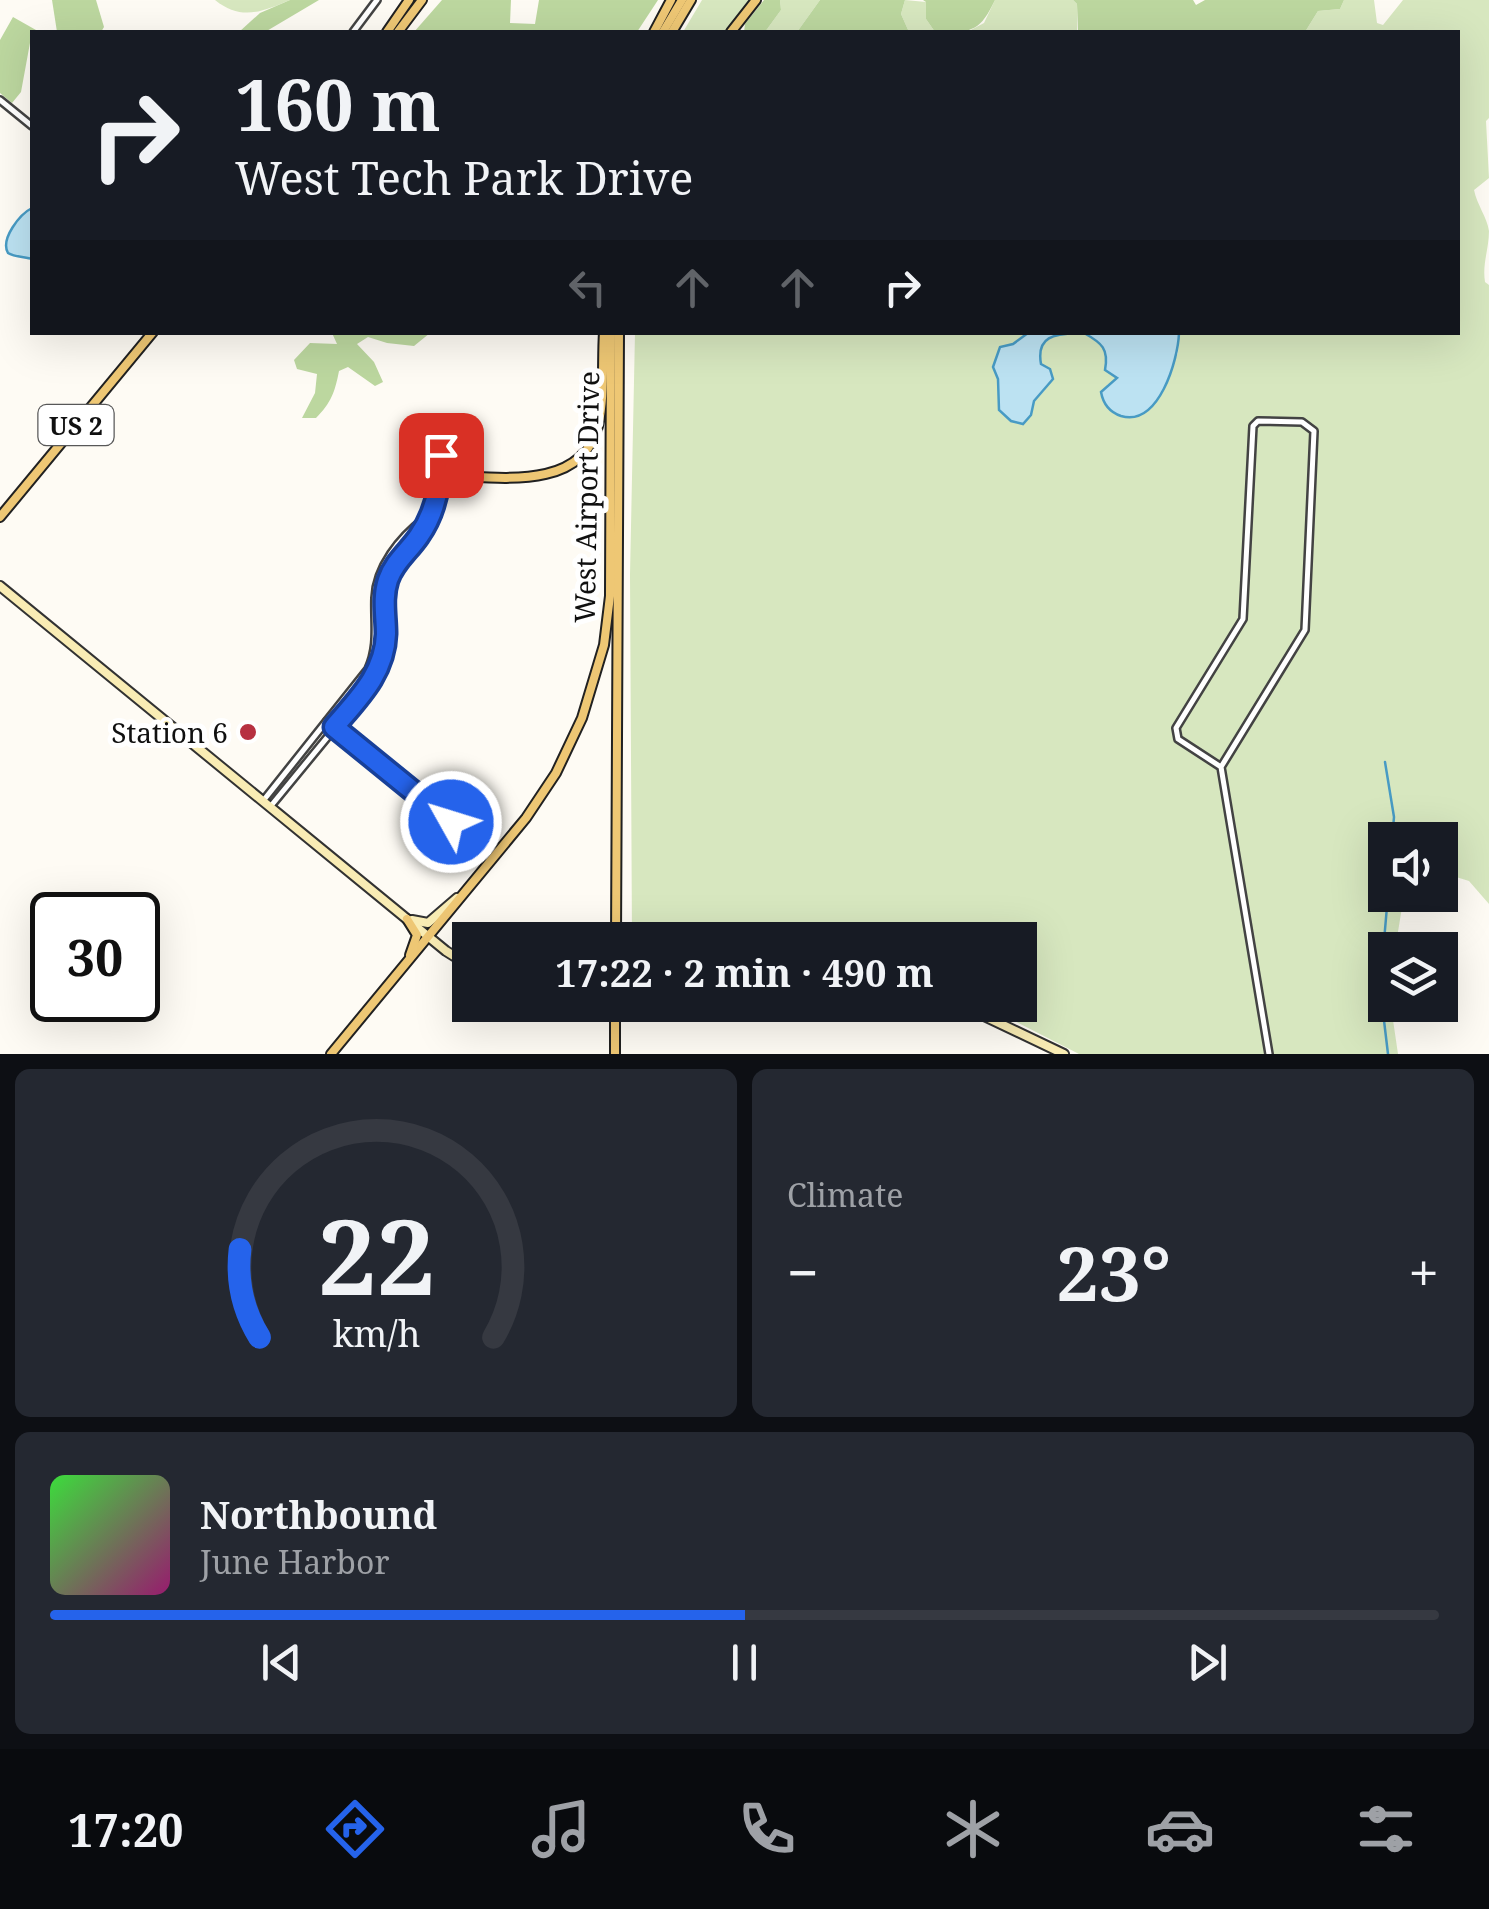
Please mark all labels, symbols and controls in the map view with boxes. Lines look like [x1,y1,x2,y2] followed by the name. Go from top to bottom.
[235,56,441,152] text: 160 m
[70,70,200,200] icon: right
[235,147,693,208] text: West Tech Park Drive
[560,260,615,315] icon: left
[665,260,720,315] icon: ahead
[770,260,825,315] icon: ahead
[875,260,930,315] icon: right
[565,371,607,623] street label: West Airport Drive
[38,405,114,445] road number: US 2
[399,413,484,498] pin
[414,428,469,483] icon: arrive
[111,713,228,751] place label: Station 6
[237,721,259,743] marker: Station 6
[399,770,503,874] position arrow
[1368,822,1458,1022] map controls
[1368,822,1458,912] button: sound
[30,892,160,1022] speed limit sign: 30
[1368,932,1458,1022] button: layers
[555,946,934,998] text: 17:22 · 2 min · 490 m
[787,1173,903,1216] text: Climate
[317,1184,435,1325] text: 22
[1056,1221,1171,1323] text: 23°
[787,1234,819,1309] text: −
[1408,1234,1439,1309] text: +
[332,1309,420,1357] text: km/h
[200,1488,437,1540] text: Northbound
[200,1540,389,1583] text: June Harbor
[254,1635,309,1690] icon: previous
[717,1635,772,1690] icon: pause
[1180,1635,1235,1690] icon: next
[320,1794,390,1864] icon: directions
[526,1794,596,1864] icon: music
[732,1794,802,1864] icon: phone
[938,1794,1008,1864] icon: climate
[1145,1794,1215,1864] icon: car
[1351,1794,1421,1864] icon: filters
[68,1799,184,1860] text: 17:20

